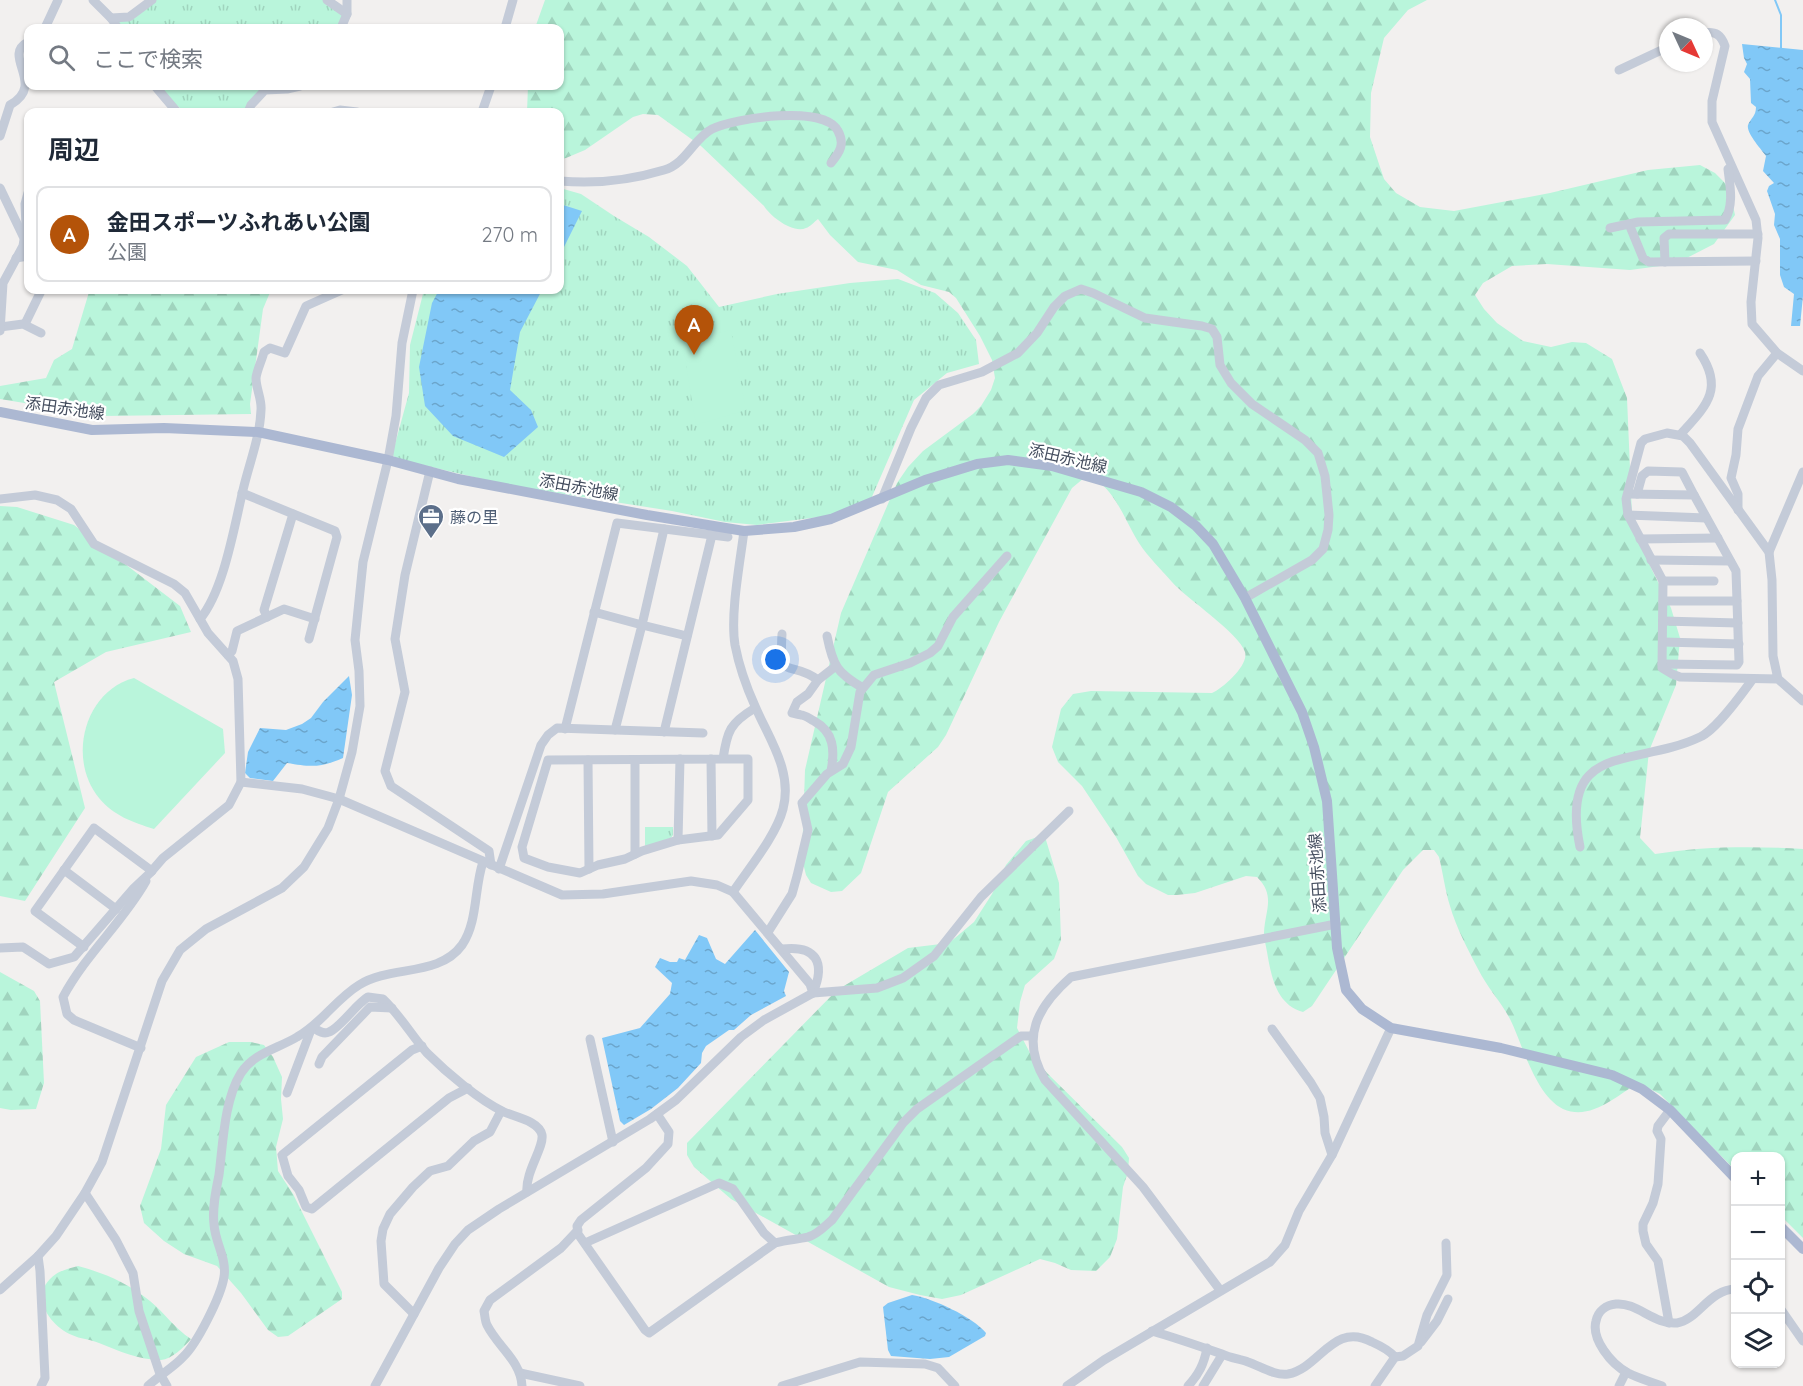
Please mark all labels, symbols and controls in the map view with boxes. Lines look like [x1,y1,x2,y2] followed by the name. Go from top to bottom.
[1659,18,1713,72] north arrow
[24,24,564,90] search box
[45,41,78,74] icon: search
[93,45,203,73] text: ここで検索
[48,133,100,166] text: 周辺
[107,208,371,236] text: 金田スポーツふれあい公園
[63,222,76,247] text: A
[481,222,538,247] text: 270 m
[107,239,147,264] text: 公園
[674,306,714,355] pin: A
[24,393,106,423] street label: 添田赤池線
[1027,439,1109,477] street label: 添田赤池線
[538,470,620,504] street label: 添田赤池線
[416,502,446,540] office icon: 藤の里
[450,507,498,527] place label: 藤の里
[761,645,790,674] your location
[1304,832,1330,914] street label: 添田赤池線
[1731,1152,1785,1368] map controls
[1731,1152,1785,1206] button: +
[1731,1206,1785,1260] button: −
[1731,1260,1785,1314] button: locate
[1731,1314,1785,1368] button: layers

